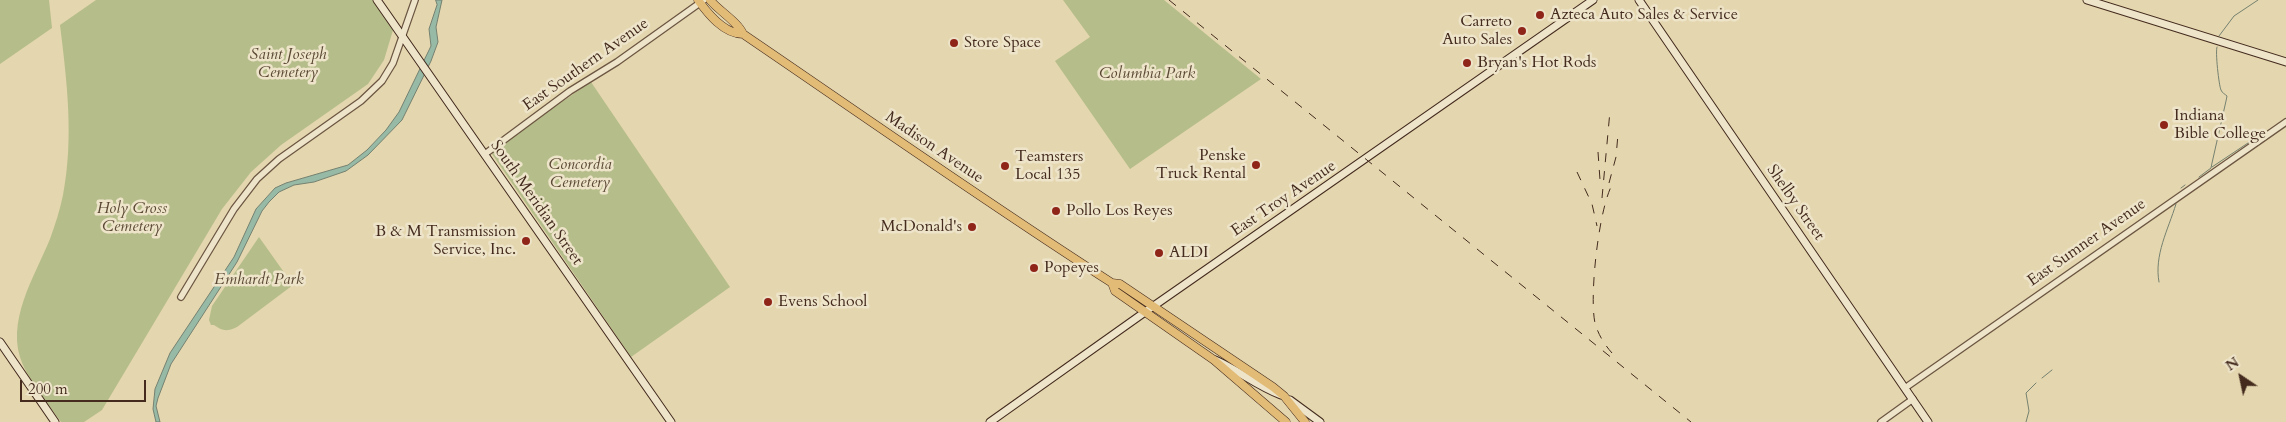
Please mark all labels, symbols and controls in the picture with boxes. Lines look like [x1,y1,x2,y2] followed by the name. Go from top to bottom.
[1550,5,1738,25] place label: Azteca Auto Sales & Service
[1534,9,1546,21] marker: Azteca Auto Sales & Service
[1442,12,1512,50] place label: Carreto Auto Sales
[519,14,653,116] street label: East Southern Avenue
[1516,25,1528,37] marker: Carreto Auto Sales
[964,33,1041,53] place label: Store Space
[948,37,960,49] marker: Store Space
[250,45,326,83] park label: Saint Joseph Cemetery
[1477,53,1596,73] place label: Bryan's Hot Rods
[1461,57,1473,69] marker: Bryan's Hot Rods
[1099,64,1195,84] park label: Columbia Park
[2174,106,2266,144] place label: Indiana Bible College
[881,108,987,188] street label: Madison Avenue
[2158,119,2170,131] marker: Indiana Bible College
[486,137,586,269] street label: South Meridian Street
[1156,146,1246,184] place label: Penske Truck Rental
[1015,147,1083,185] place label: Teamsters Local 135
[548,155,612,193] park label: Concordia Cemetery
[1228,157,1340,241] street label: East Troy Avenue
[1250,159,1262,171] marker: Penske Truck Rental
[999,160,1011,172] marker: Teamsters Local 135
[1762,161,1828,245] street label: Shelby Street
[2024,195,2150,291] street label: East Sumner Avenue
[97,199,167,237] park label: Holy Cross Cemetery
[1066,201,1173,221] place label: Pollo Los Reyes
[1050,205,1062,217] marker: Pollo Los Reyes
[880,217,962,237] place label: McDonald's
[966,221,978,233] marker: McDonald's
[375,222,516,260] place label: B & M Transmission Service, Inc.
[520,235,532,247] marker: B & M Transmission Service, Inc.
[1169,243,1209,263] place label: ALDI
[1153,247,1165,259] marker: ALDI
[1044,258,1099,278] place label: Popeyes
[1028,262,1040,274] marker: Popeyes
[214,270,304,290] park label: Emhardt Park
[778,292,867,312] place label: Evens School
[762,296,774,308] marker: Evens School
[2216,352,2266,402] north arrow
[2222,353,2243,375] text: N
[22,370,149,402] scale bar
[28,379,68,399] text: 200 m

